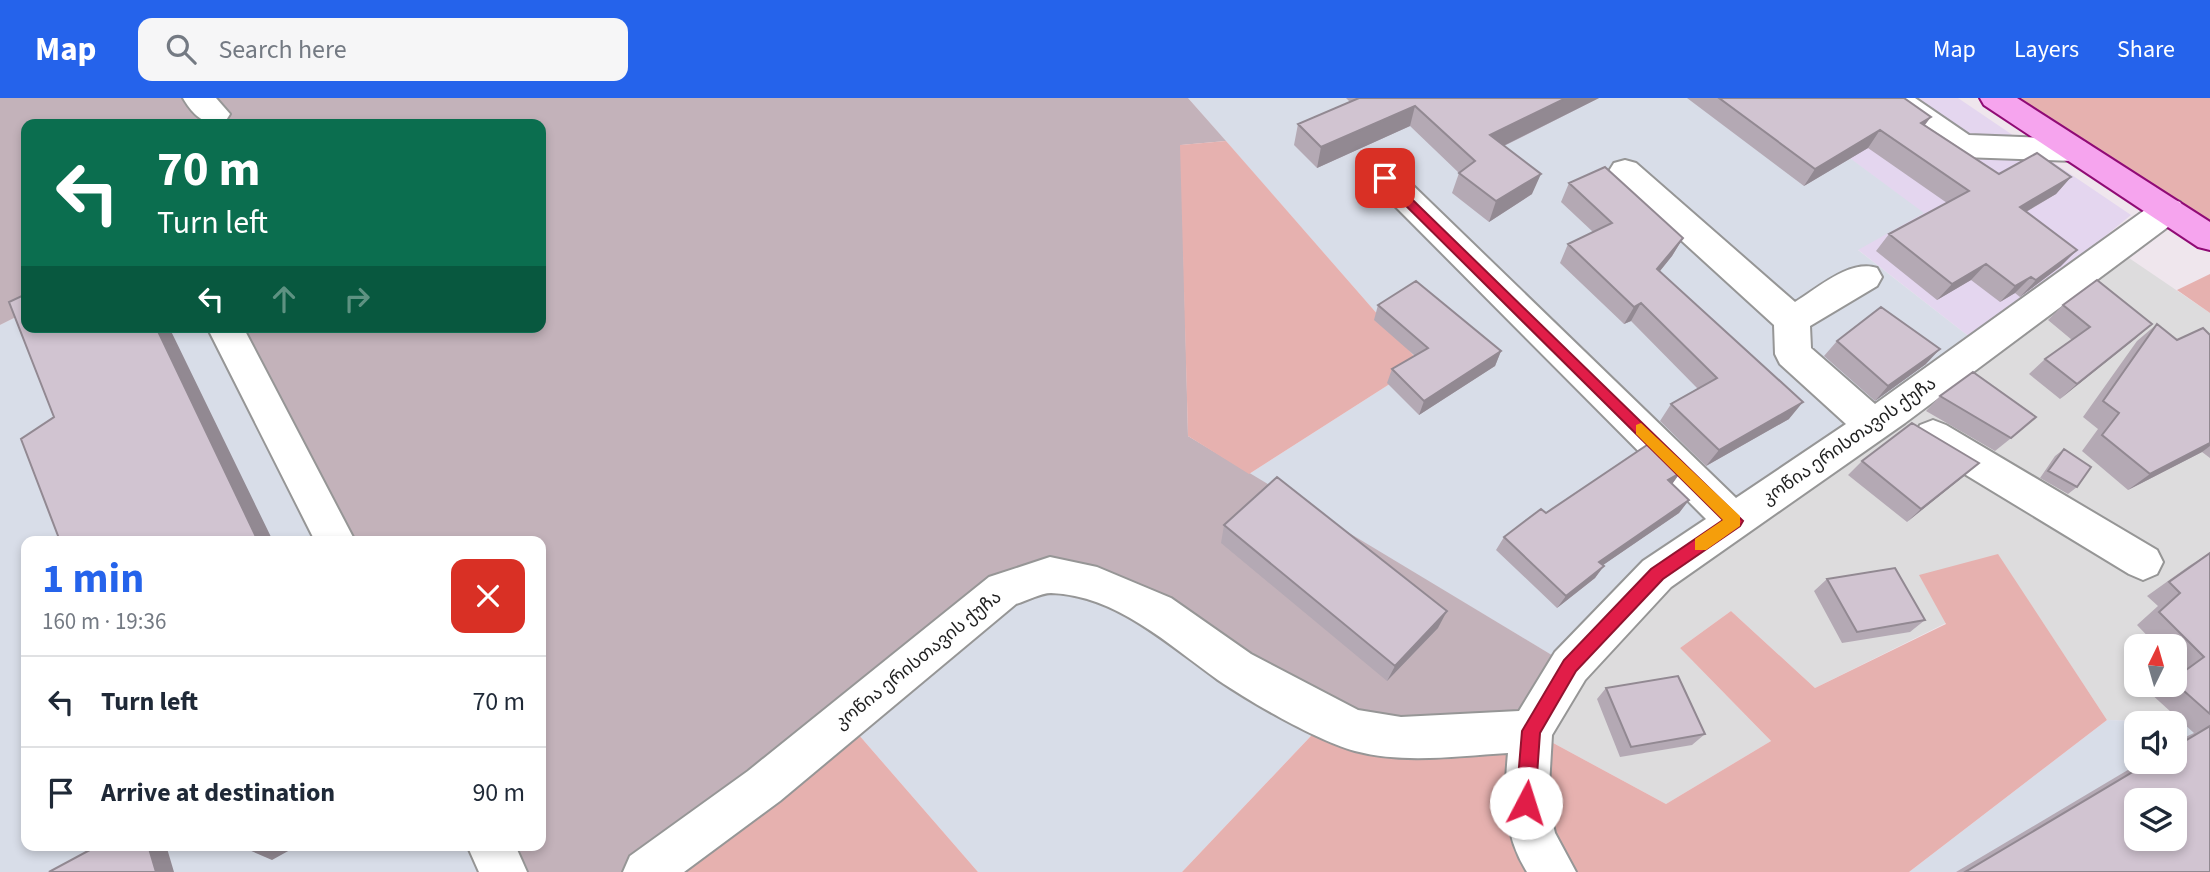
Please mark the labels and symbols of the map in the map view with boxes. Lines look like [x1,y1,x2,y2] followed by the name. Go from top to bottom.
[1355,148,1415,208] pin
[1757,371,1941,511] street label: კოწია ერისთავის ქუჩა
[829,585,1007,735] street label: კოწია ერისთავის ქუჩა
[2124,634,2188,696] north arrow
[1489,766,1563,840] position arrow

